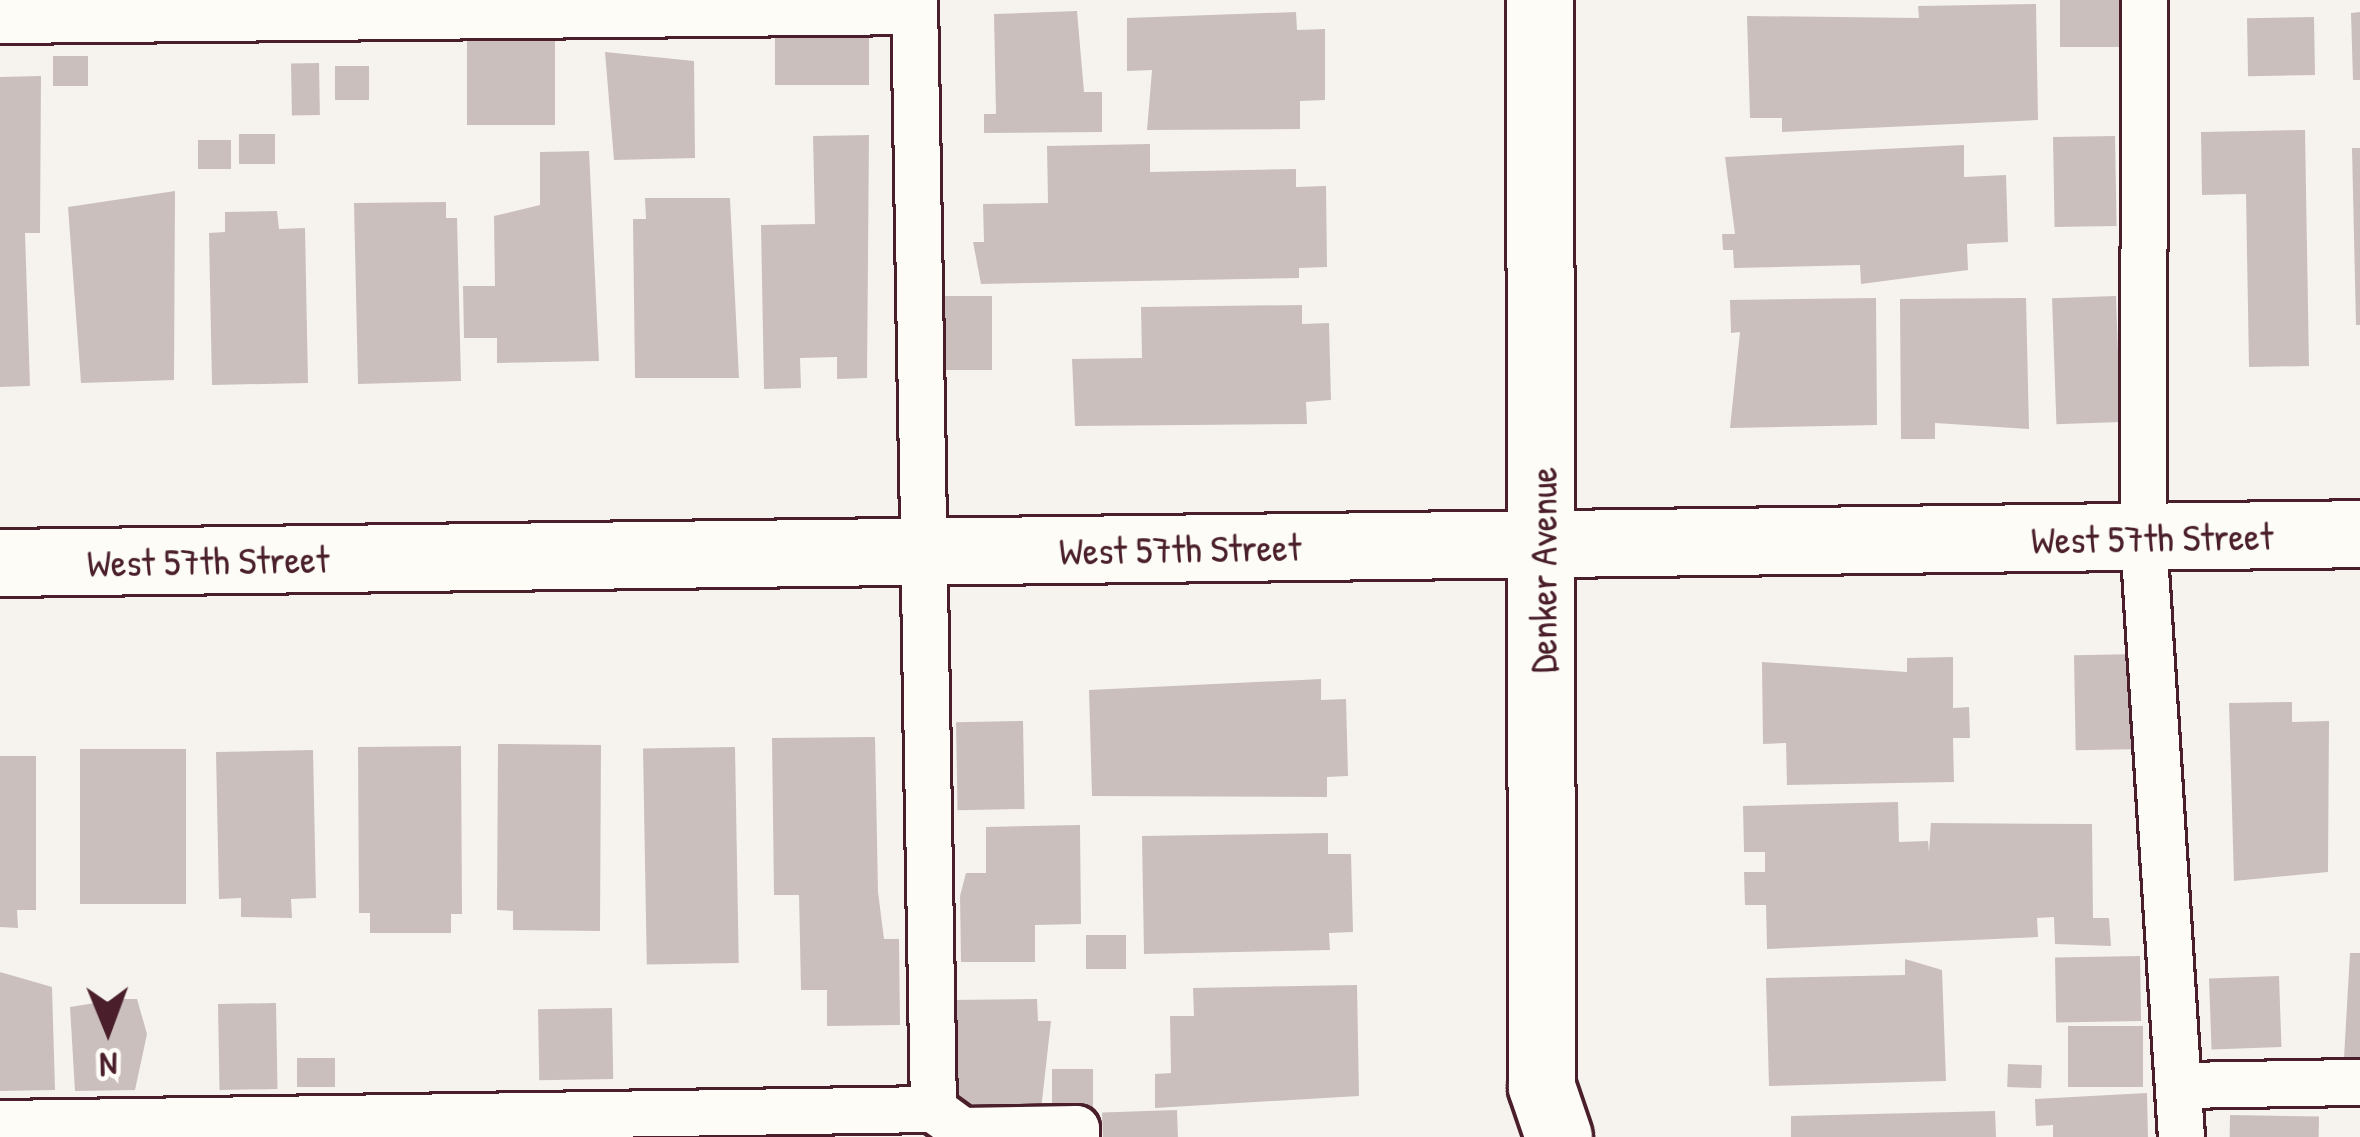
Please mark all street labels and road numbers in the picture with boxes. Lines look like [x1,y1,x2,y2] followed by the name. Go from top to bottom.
[1520,467,1566,673] street label: Denker Avenue
[2030,512,2274,564] street label: West 57th Street
[1058,523,1302,575] street label: West 57th Street
[86,535,330,587] street label: West 57th Street

